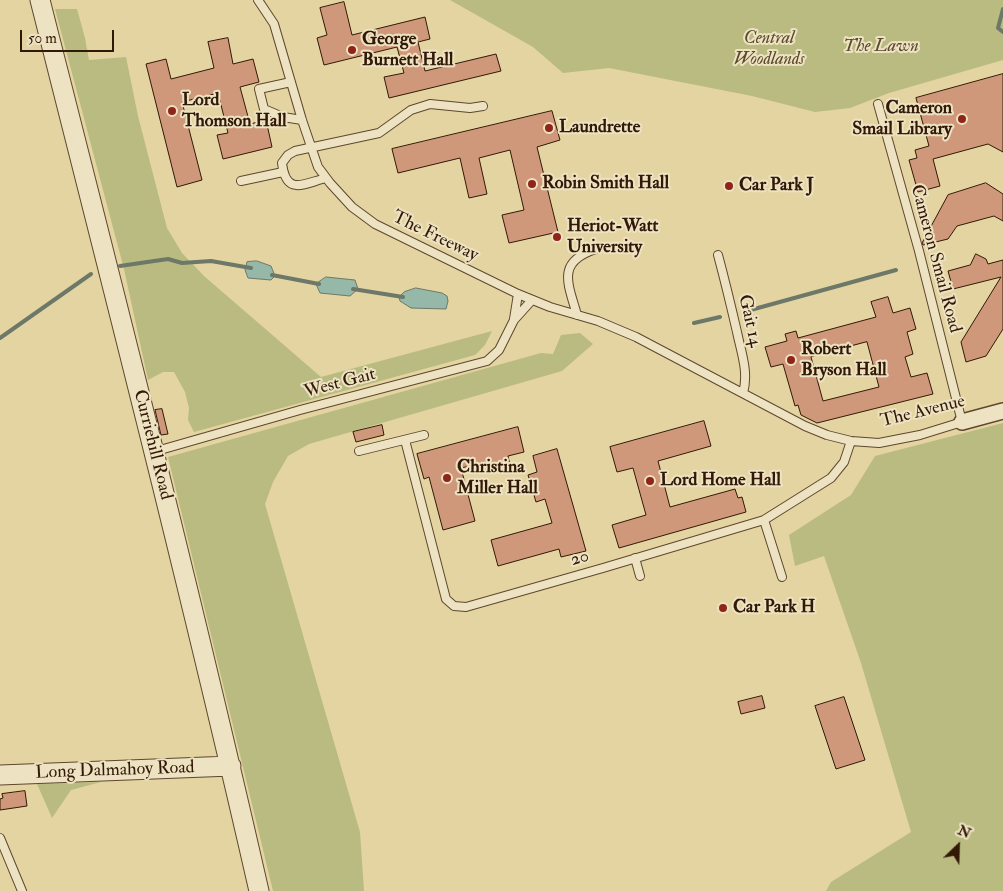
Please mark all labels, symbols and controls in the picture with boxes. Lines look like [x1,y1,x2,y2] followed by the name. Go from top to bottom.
[22,20,116,52] scale bar
[733,28,805,70] park label: Central Woodlands
[28,29,57,48] text: 50 m
[362,29,453,72] place label: George Burnett Hall
[843,36,919,58] park label: The Lawn
[346,44,358,56] marker: George Burnett Hall
[182,90,287,132] place label: Lord Thomson Hall
[852,98,952,140] place label: Cameron Smail Library
[166,105,178,117] marker: Lord Thomson Hall
[956,113,968,125] marker: Cameron Smail Library
[559,117,640,139] place label: Laundrette
[543,122,555,134] marker: Laundrette
[542,173,669,195] place label: Robin Smith Hall
[739,175,814,197] place label: Car Park J
[526,178,538,190] marker: Robin Smith Hall
[723,180,735,192] marker: Car Park J
[905,183,965,335] street label: Cameron Smail Road
[389,207,481,267] street label: The Freeway
[567,216,658,258] place label: Heriot-Watt University
[551,231,563,243] marker: Heriot-Watt University
[733,293,765,349] street label: Gait 14
[801,339,887,382] place label: Robert Bryson Hall
[785,354,797,366] marker: Robert Bryson Hall
[302,364,378,404] street label: West Gait
[128,388,176,502] street label: Curriehill Road
[879,391,967,433] street label: The Avenue
[457,457,538,499] place label: Christina Miller Hall
[660,470,781,492] place label: Lord Home Hall
[441,472,453,484] marker: Christina Miller Hall
[644,475,656,487] marker: Lord Home Hall
[568,546,592,572] street label: 20
[733,597,815,619] place label: Car Park H
[717,602,729,614] marker: Car Park H
[35,757,195,785] street label: Long Dalmahoy Road
[933,821,983,871] north arrow
[955,822,973,842] text: N

